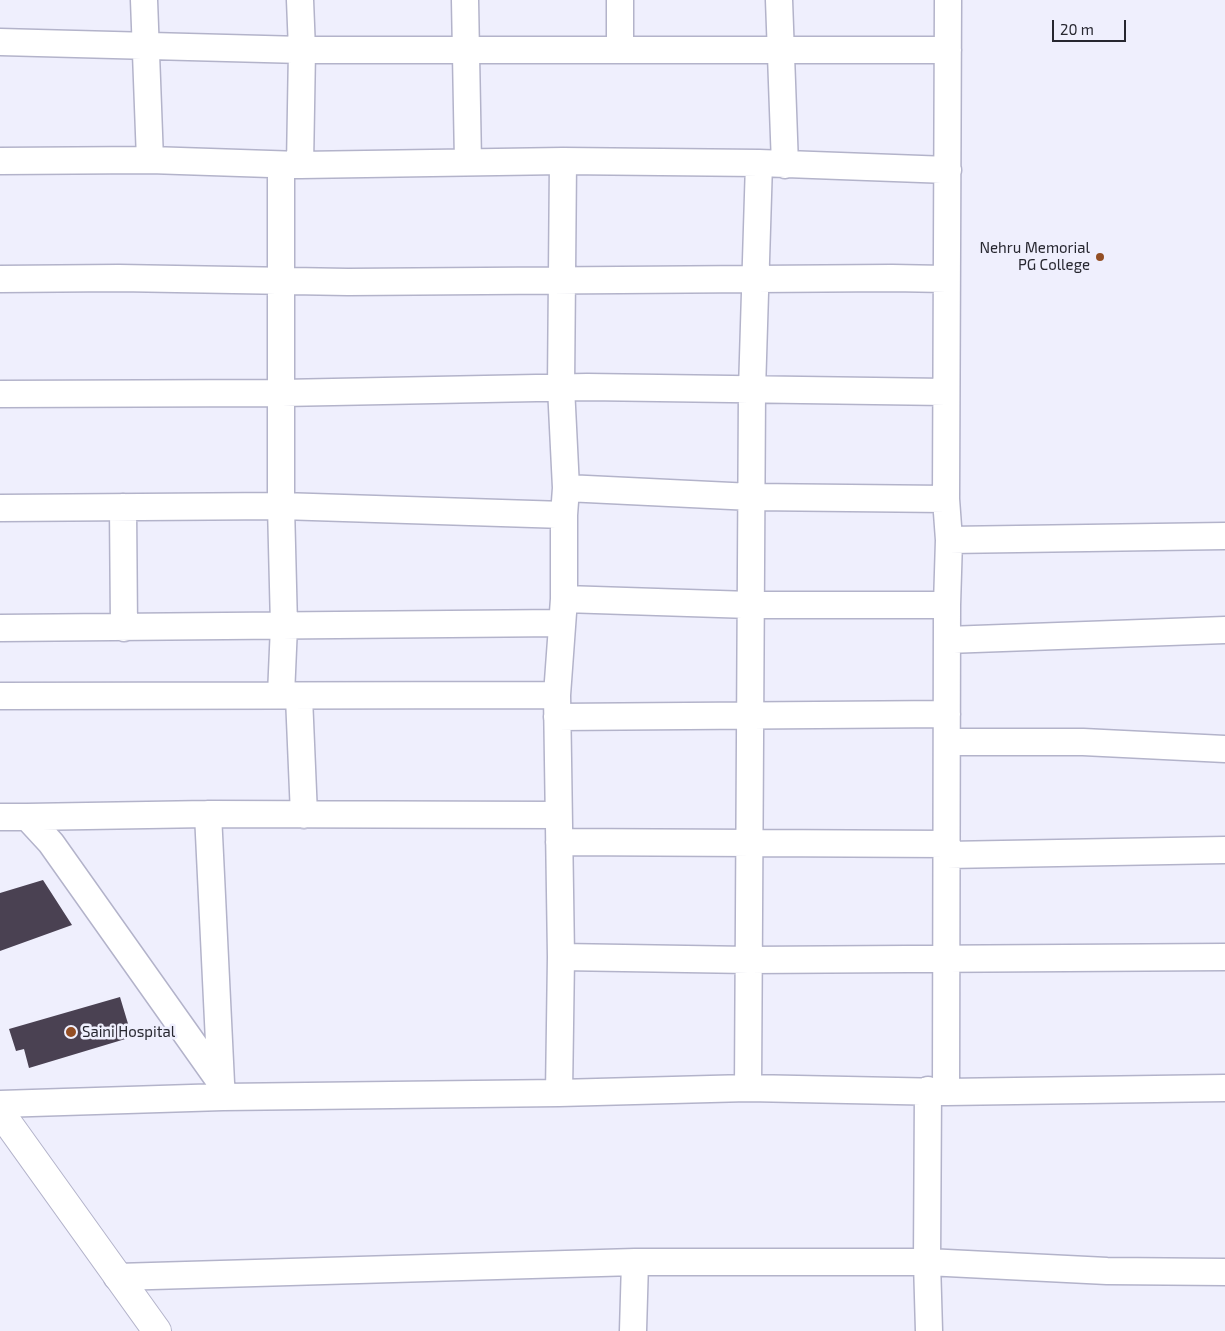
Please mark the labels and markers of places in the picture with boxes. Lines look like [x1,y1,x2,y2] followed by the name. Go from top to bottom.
[979,239,1090,274] place label: Nehru Memorial PG College
[1094,251,1106,263] marker: Nehru Memorial PG College
[82,1023,175,1041] place label: Saini Hospital
[64,1025,78,1039] marker: Saini Hospital

